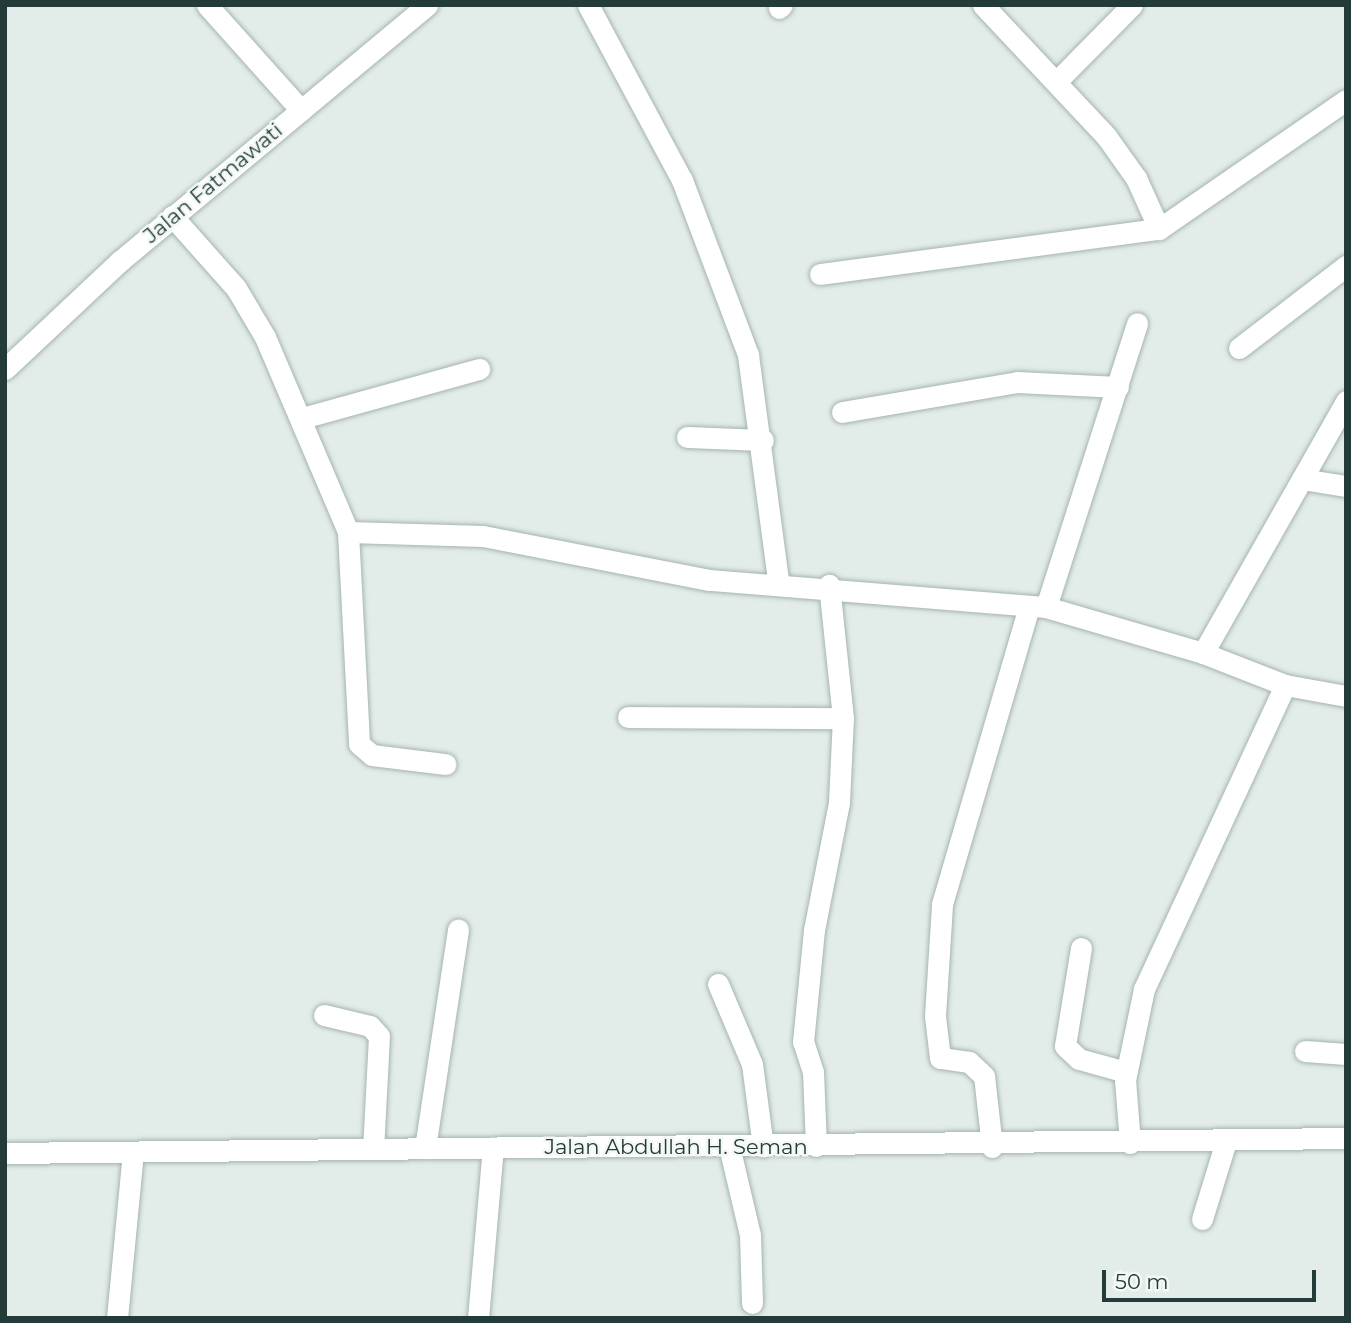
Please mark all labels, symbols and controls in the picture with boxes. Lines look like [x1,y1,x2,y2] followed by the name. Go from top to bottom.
[138,118,288,248] street label: Jalan Fatmawati
[544,1134,808,1160] street label: Jalan Abdullah H. Seman
[1106,1256,1320,1300] scale bar
[1115,1269,1169,1294] text: 50 m

